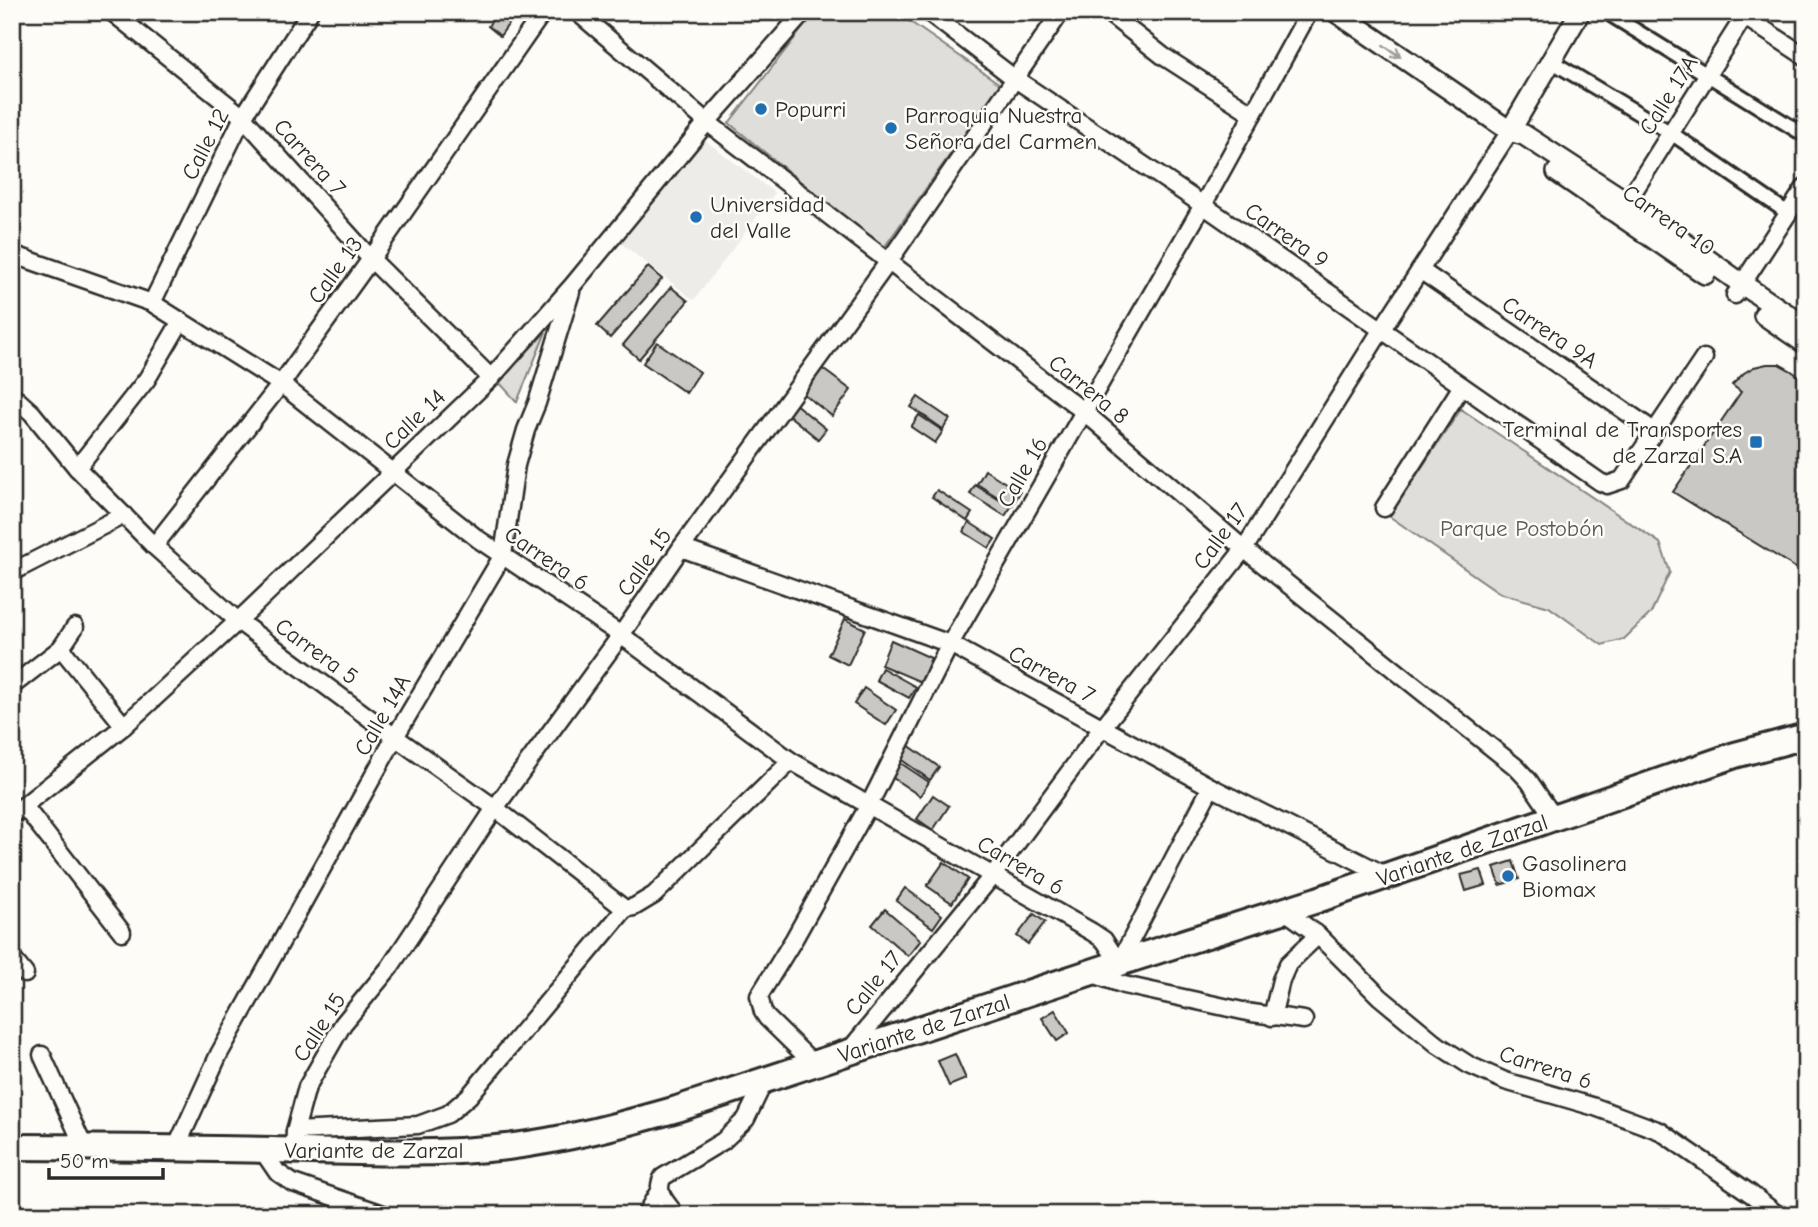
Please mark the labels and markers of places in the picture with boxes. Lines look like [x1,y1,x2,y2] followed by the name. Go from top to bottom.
[775,96,847,123] place label: Popurri
[753,101,769,117] marker: Popurri
[905,102,1097,155] place label: Parroquia Nuestra Señora del Carmen
[883,120,899,136] marker: Parroquia Nuestra Señora del Carmen
[710,191,825,244] place label: Universidad del Valle
[688,209,704,225] marker: Universidad del Valle
[1503,416,1742,469] place label: Terminal de Transportes de Zarzal S.A
[1748,434,1764,450] marker: Terminal de Transportes de Zarzal S.A
[1522,850,1627,903] place label: Gasolinera Biomax
[1500,868,1516,884] marker: Gasolinera Biomax

